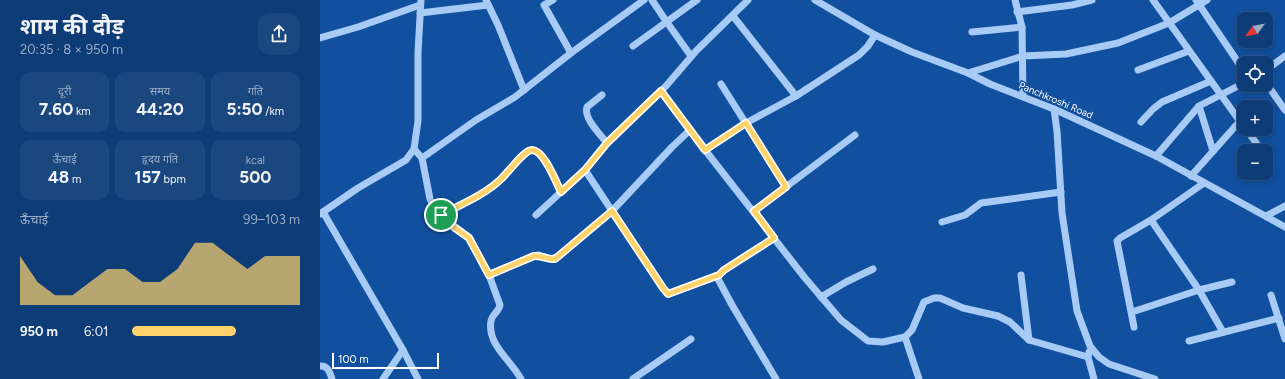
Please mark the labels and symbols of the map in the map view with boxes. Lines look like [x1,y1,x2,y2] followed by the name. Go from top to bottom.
[1237,12,1273,48] north arrow
[1017,78,1095,122] street label: Panchkroshi Road
[424,198,458,232] pin
[332,351,439,370] scale bar

